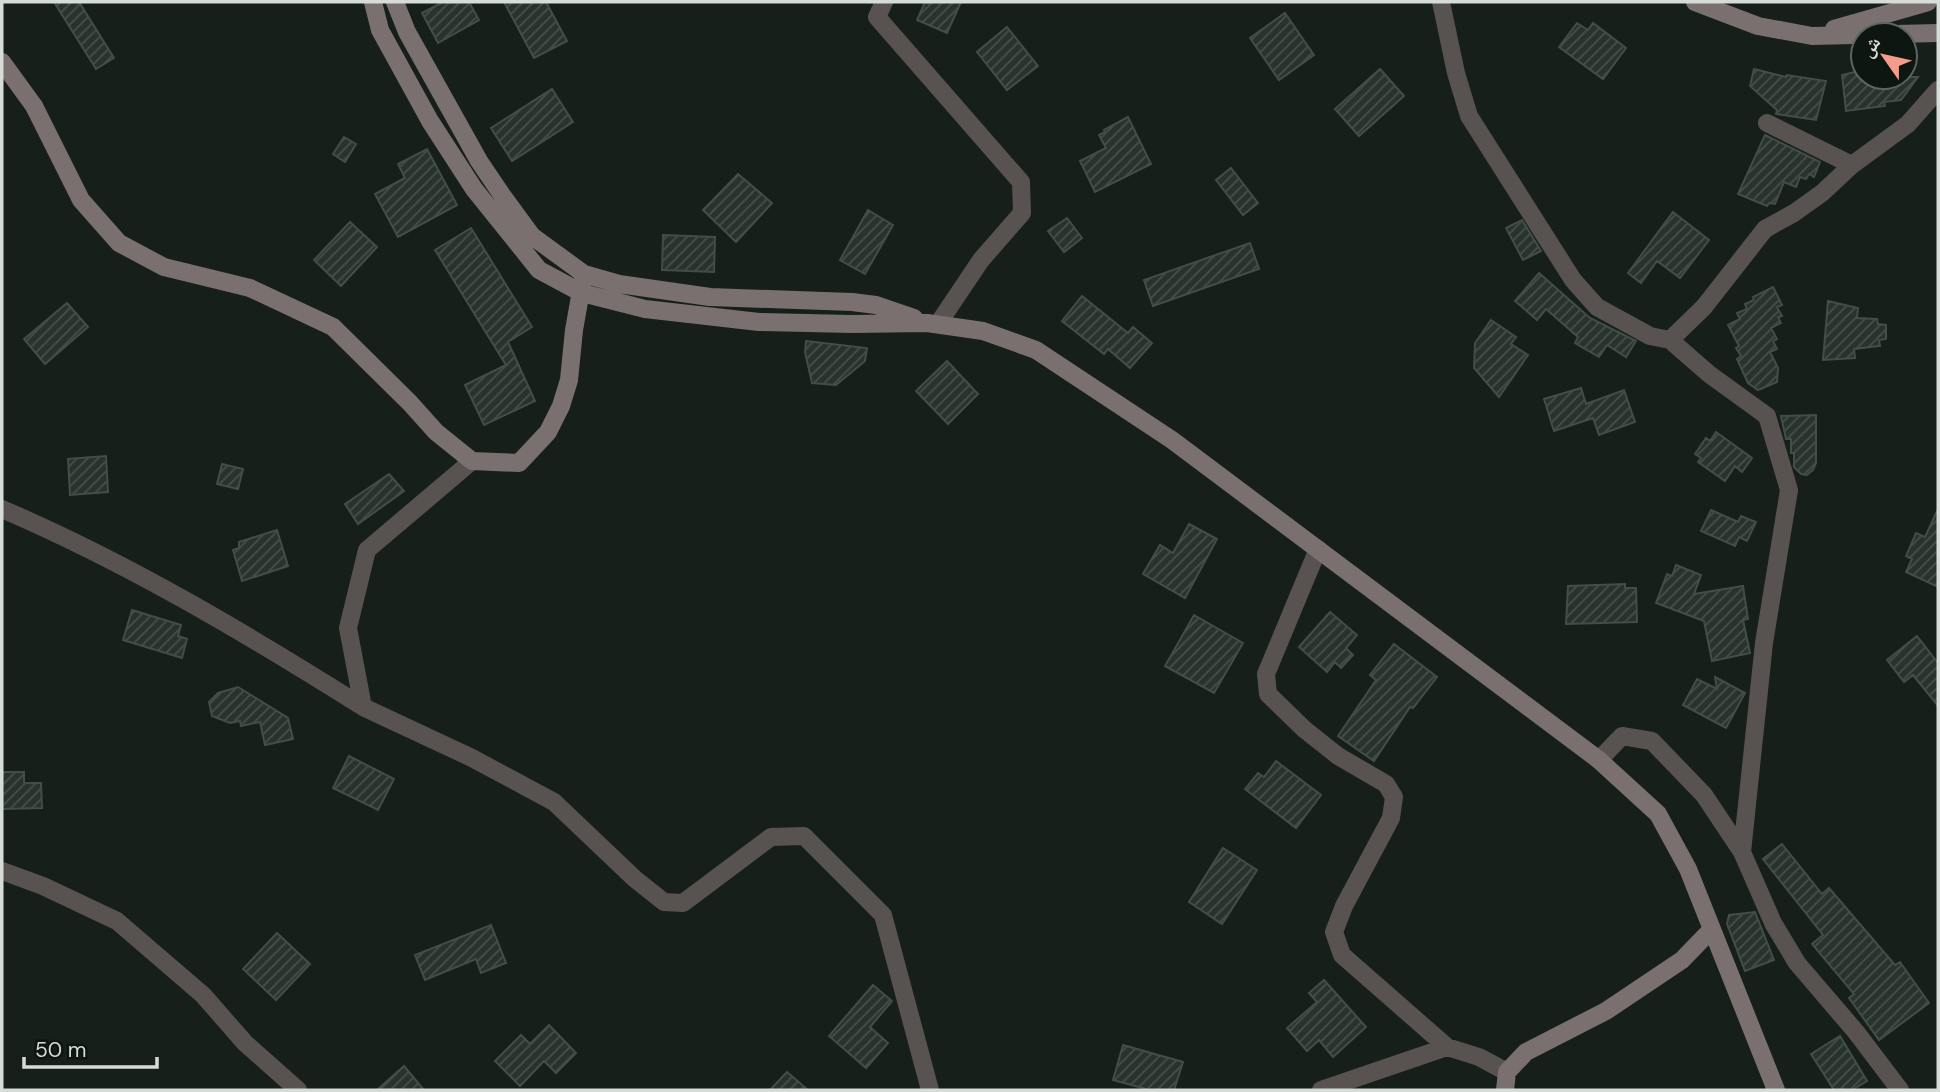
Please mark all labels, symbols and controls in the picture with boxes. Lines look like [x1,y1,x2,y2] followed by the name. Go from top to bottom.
[1849,21,1919,91] north arrow
[1854,31,1886,62] text: ش
[24,1026,158,1070] scale bar
[35,1036,86,1064] text: 50 m

